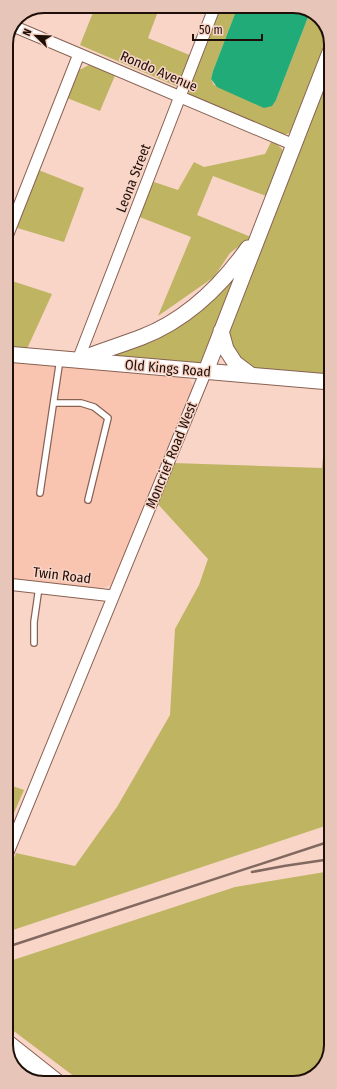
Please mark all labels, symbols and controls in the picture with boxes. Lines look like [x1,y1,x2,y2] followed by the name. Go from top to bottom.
[16,16,56,56] north arrow
[193,16,262,42] scale bar
[199,23,223,37] text: 50 m
[20,27,35,38] text: N
[118,48,200,95] street label: Rondo Avenue
[113,141,154,215] street label: Leona Street
[124,356,212,381] street label: Old Kings Road
[142,399,201,511] street label: Moncrief Road West
[32,563,92,587] street label: Twin Road

